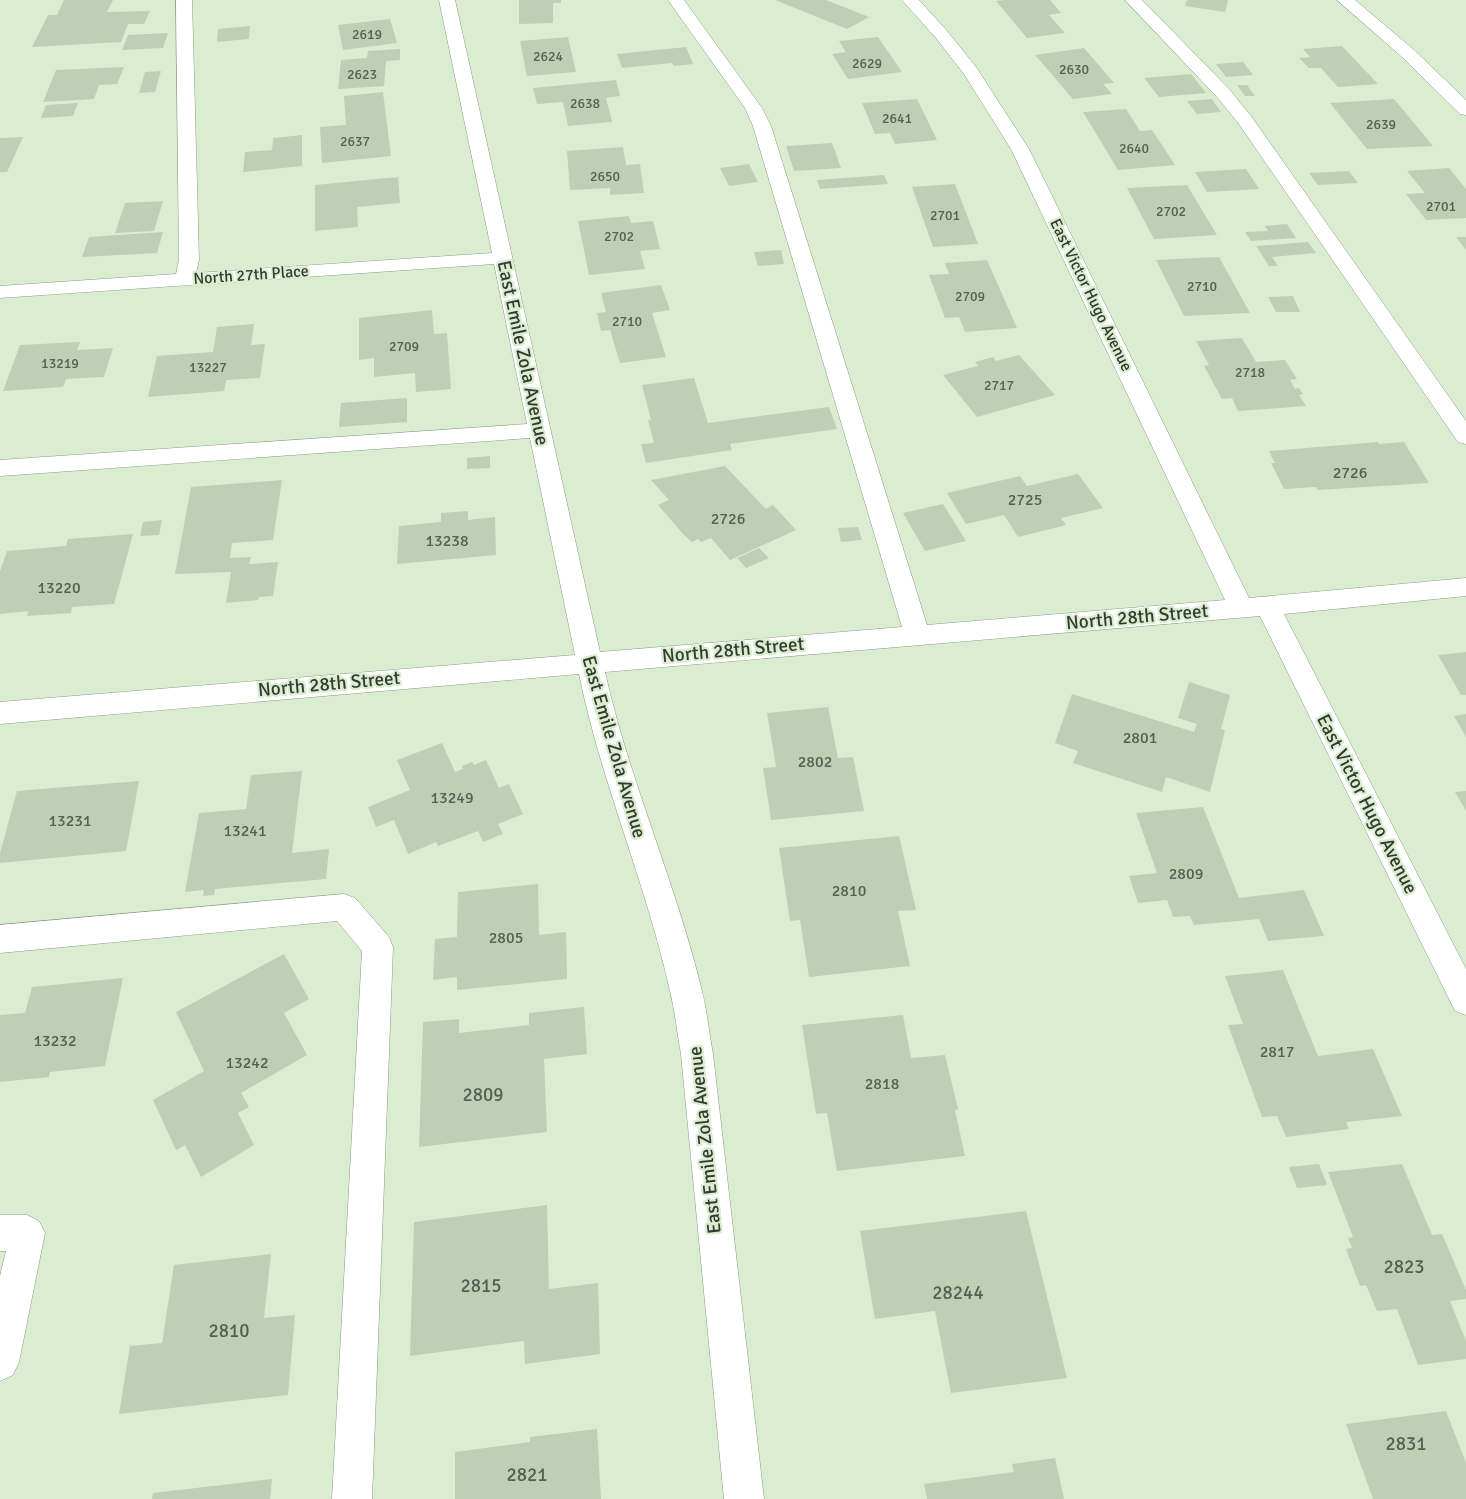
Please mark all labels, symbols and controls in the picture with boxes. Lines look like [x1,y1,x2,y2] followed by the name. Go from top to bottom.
[352,26,382,43] house number: 2619
[533,48,564,65] house number: 2624
[852,55,882,72] house number: 2629
[1059,61,1089,78] house number: 2630
[347,66,377,83] house number: 2623
[570,95,600,112] house number: 2638
[882,110,912,127] house number: 2641
[1366,116,1396,133] house number: 2639
[340,133,370,150] house number: 2637
[1119,140,1149,157] house number: 2640
[590,168,620,185] house number: 2650
[1426,198,1456,215] house number: 2701
[1156,203,1186,220] house number: 2702
[930,207,960,224] house number: 2701
[1045,215,1137,375] street label: East Victor Hugo Avenue
[604,228,634,245] house number: 2702
[492,258,554,448] street label: East Emile Zola Avenue
[193,261,309,289] street label: North 27th Place
[1187,278,1217,295] house number: 2710
[955,288,985,305] house number: 2709
[612,313,642,330] house number: 2710
[389,338,419,355] house number: 2709
[41,355,79,372] house number: 13219
[189,359,227,376] house number: 13227
[1235,364,1265,381] house number: 2718
[984,377,1014,394] house number: 2717
[1333,463,1367,483] house number: 2726
[1008,490,1042,510] house number: 2725
[711,509,745,529] house number: 2726
[425,531,469,551] house number: 13238
[37,578,81,598] house number: 13220
[1065,599,1209,635] street label: North 28th Street
[661,632,805,668] street label: North 28th Street
[576,653,652,841] street label: East Emile Zola Avenue
[257,666,401,702] street label: North 28th Street
[1311,710,1423,898] street label: East Victor Hugo Avenue
[1123,728,1157,748] house number: 2801
[798,752,832,772] house number: 2802
[430,788,474,808] house number: 13249
[48,811,92,831] house number: 13231
[223,821,267,841] house number: 13241
[1169,864,1203,884] house number: 2809
[832,881,866,901] house number: 2810
[489,928,523,948] house number: 2805
[33,1031,77,1051] house number: 13232
[1260,1042,1294,1062] house number: 2817
[683,1045,727,1235] street label: East Emile Zola Avenue
[225,1053,269,1073] house number: 13242
[865,1074,899,1094] house number: 2818
[462,1083,504,1107] house number: 2809
[1383,1255,1425,1279] house number: 2823
[460,1274,502,1298] house number: 2815
[932,1281,984,1305] house number: 28244
[208,1319,250,1343] house number: 2810
[1385,1432,1427,1456] house number: 2831
[506,1463,548,1487] house number: 2821

